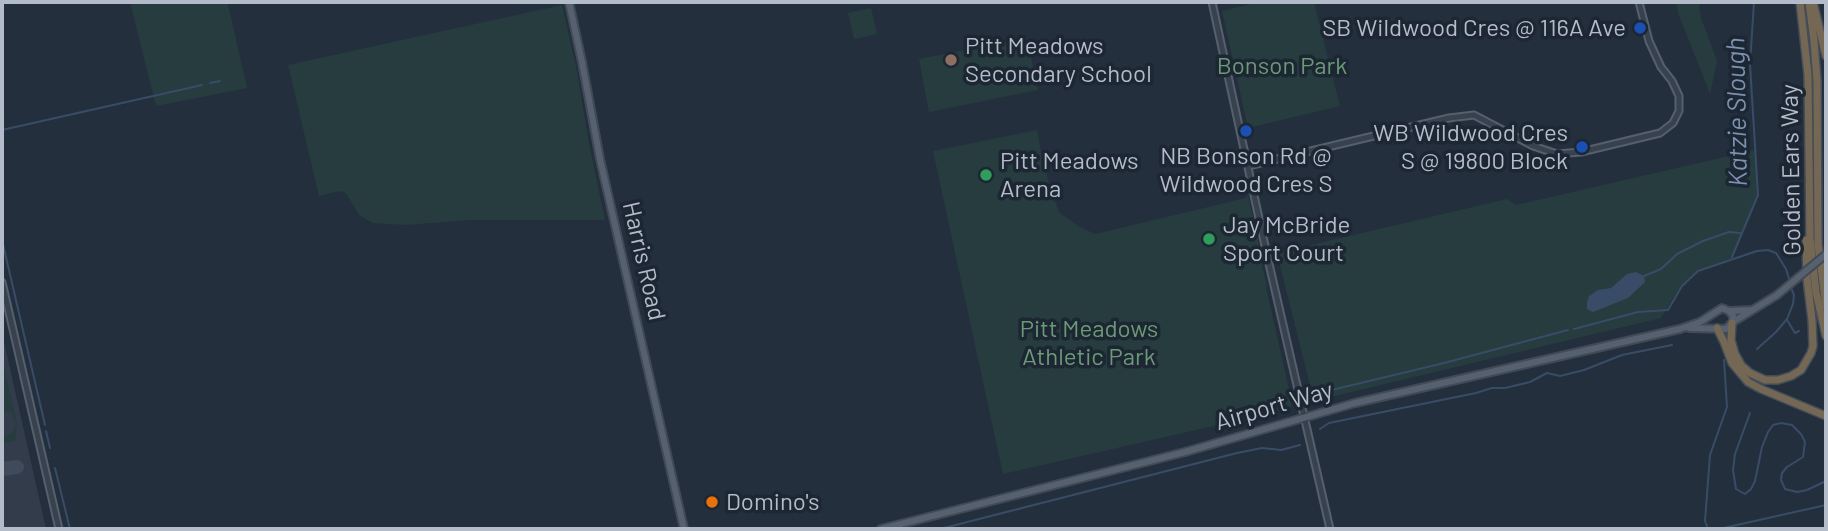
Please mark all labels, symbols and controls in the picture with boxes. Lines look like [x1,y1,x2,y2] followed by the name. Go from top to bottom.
[1322,14,1626,42] place label: SB Wildwood Cres @ 116A Ave
[1632,20,1648,36] marker: SB Wildwood Cres @ 116A Ave
[965,32,1152,88] place label: Pitt Meadows Secondary School
[1720,37,1754,187] water label: Katzie Slough
[943,52,959,68] marker: Pitt Meadows Secondary School
[1217,52,1347,80] park label: Bonson Park
[1775,84,1807,256] street label: Golden Ears Way
[1373,119,1568,175] place label: WB Wildwood Cres S @ 19800 Block
[1238,123,1254,139] marker: NB Bonson Rd @ Wildwood Cres S
[1574,139,1590,155] marker: WB Wildwood Cres S @ 19800 Block
[1160,142,1332,198] place label: NB Bonson Rd @ Wildwood Cres S
[1000,147,1139,203] place label: Pitt Meadows Arena
[978,167,994,183] marker: Pitt Meadows Arena
[616,199,672,323] street label: Harris Road
[1223,211,1350,267] place label: Jay McBride Sport Court
[1201,231,1217,247] marker: Jay McBride Sport Court
[1020,315,1158,371] park label: Pitt Meadows Athletic Park
[1212,375,1336,437] street label: Airport Way
[726,488,820,516] place label: Domino's
[704,494,720,510] marker: Domino's

